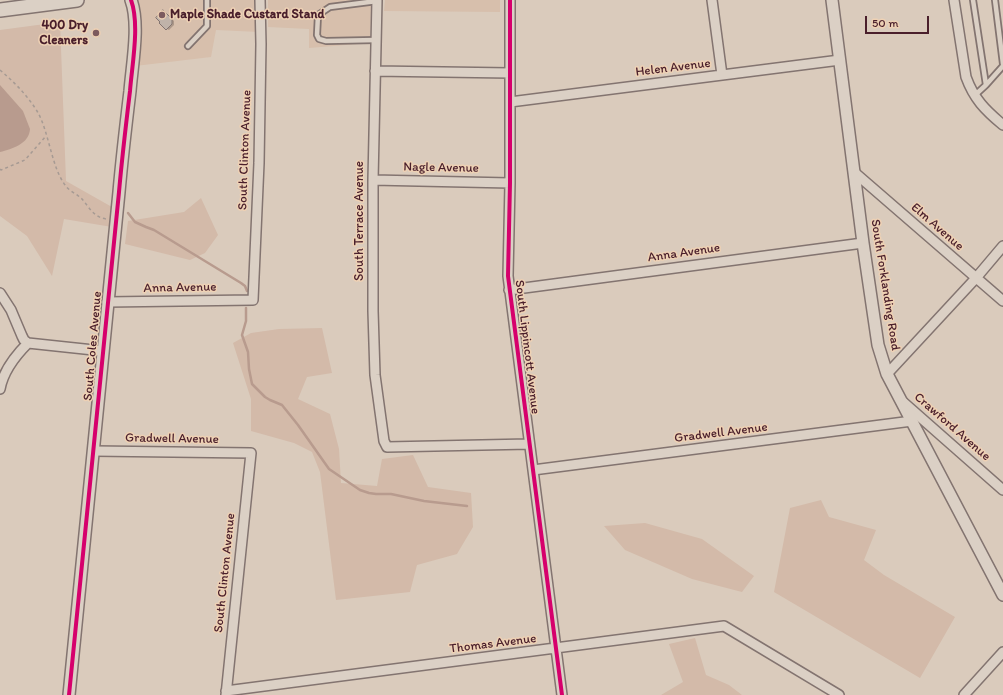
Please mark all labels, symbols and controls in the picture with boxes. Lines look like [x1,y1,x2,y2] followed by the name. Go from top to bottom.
[170,7,324,23] place label: Maple Shade Custard Stand
[867,8,931,34] scale bar
[157,10,167,20] marker: Maple Shade Custard Stand
[872,16,898,30] text: 50 m
[39,18,88,49] place label: 400 Dry Cleaners
[91,28,101,38] marker: 400 Dry Cleaners
[635,56,711,80] street label: Helen Avenue
[235,90,255,210] street label: South Clinton Avenue
[403,160,479,176] street label: Nagle Avenue
[352,161,368,281] street label: South Terrace Avenue
[907,200,967,254] street label: Elm Avenue
[867,218,903,352] street label: South Forklanding Road
[647,240,721,266] street label: Anna Avenue
[511,279,543,415] street label: South Lippincott Avenue
[143,280,217,296] street label: Anna Avenue
[80,291,106,401] street label: South Coles Avenue
[911,390,993,464] street label: Crawford Avenue
[673,420,769,446] street label: Gradwell Avenue
[125,430,219,448] street label: Gradwell Avenue
[211,512,239,634] street label: South Clinton Avenue
[449,631,537,657] street label: Thomas Avenue

